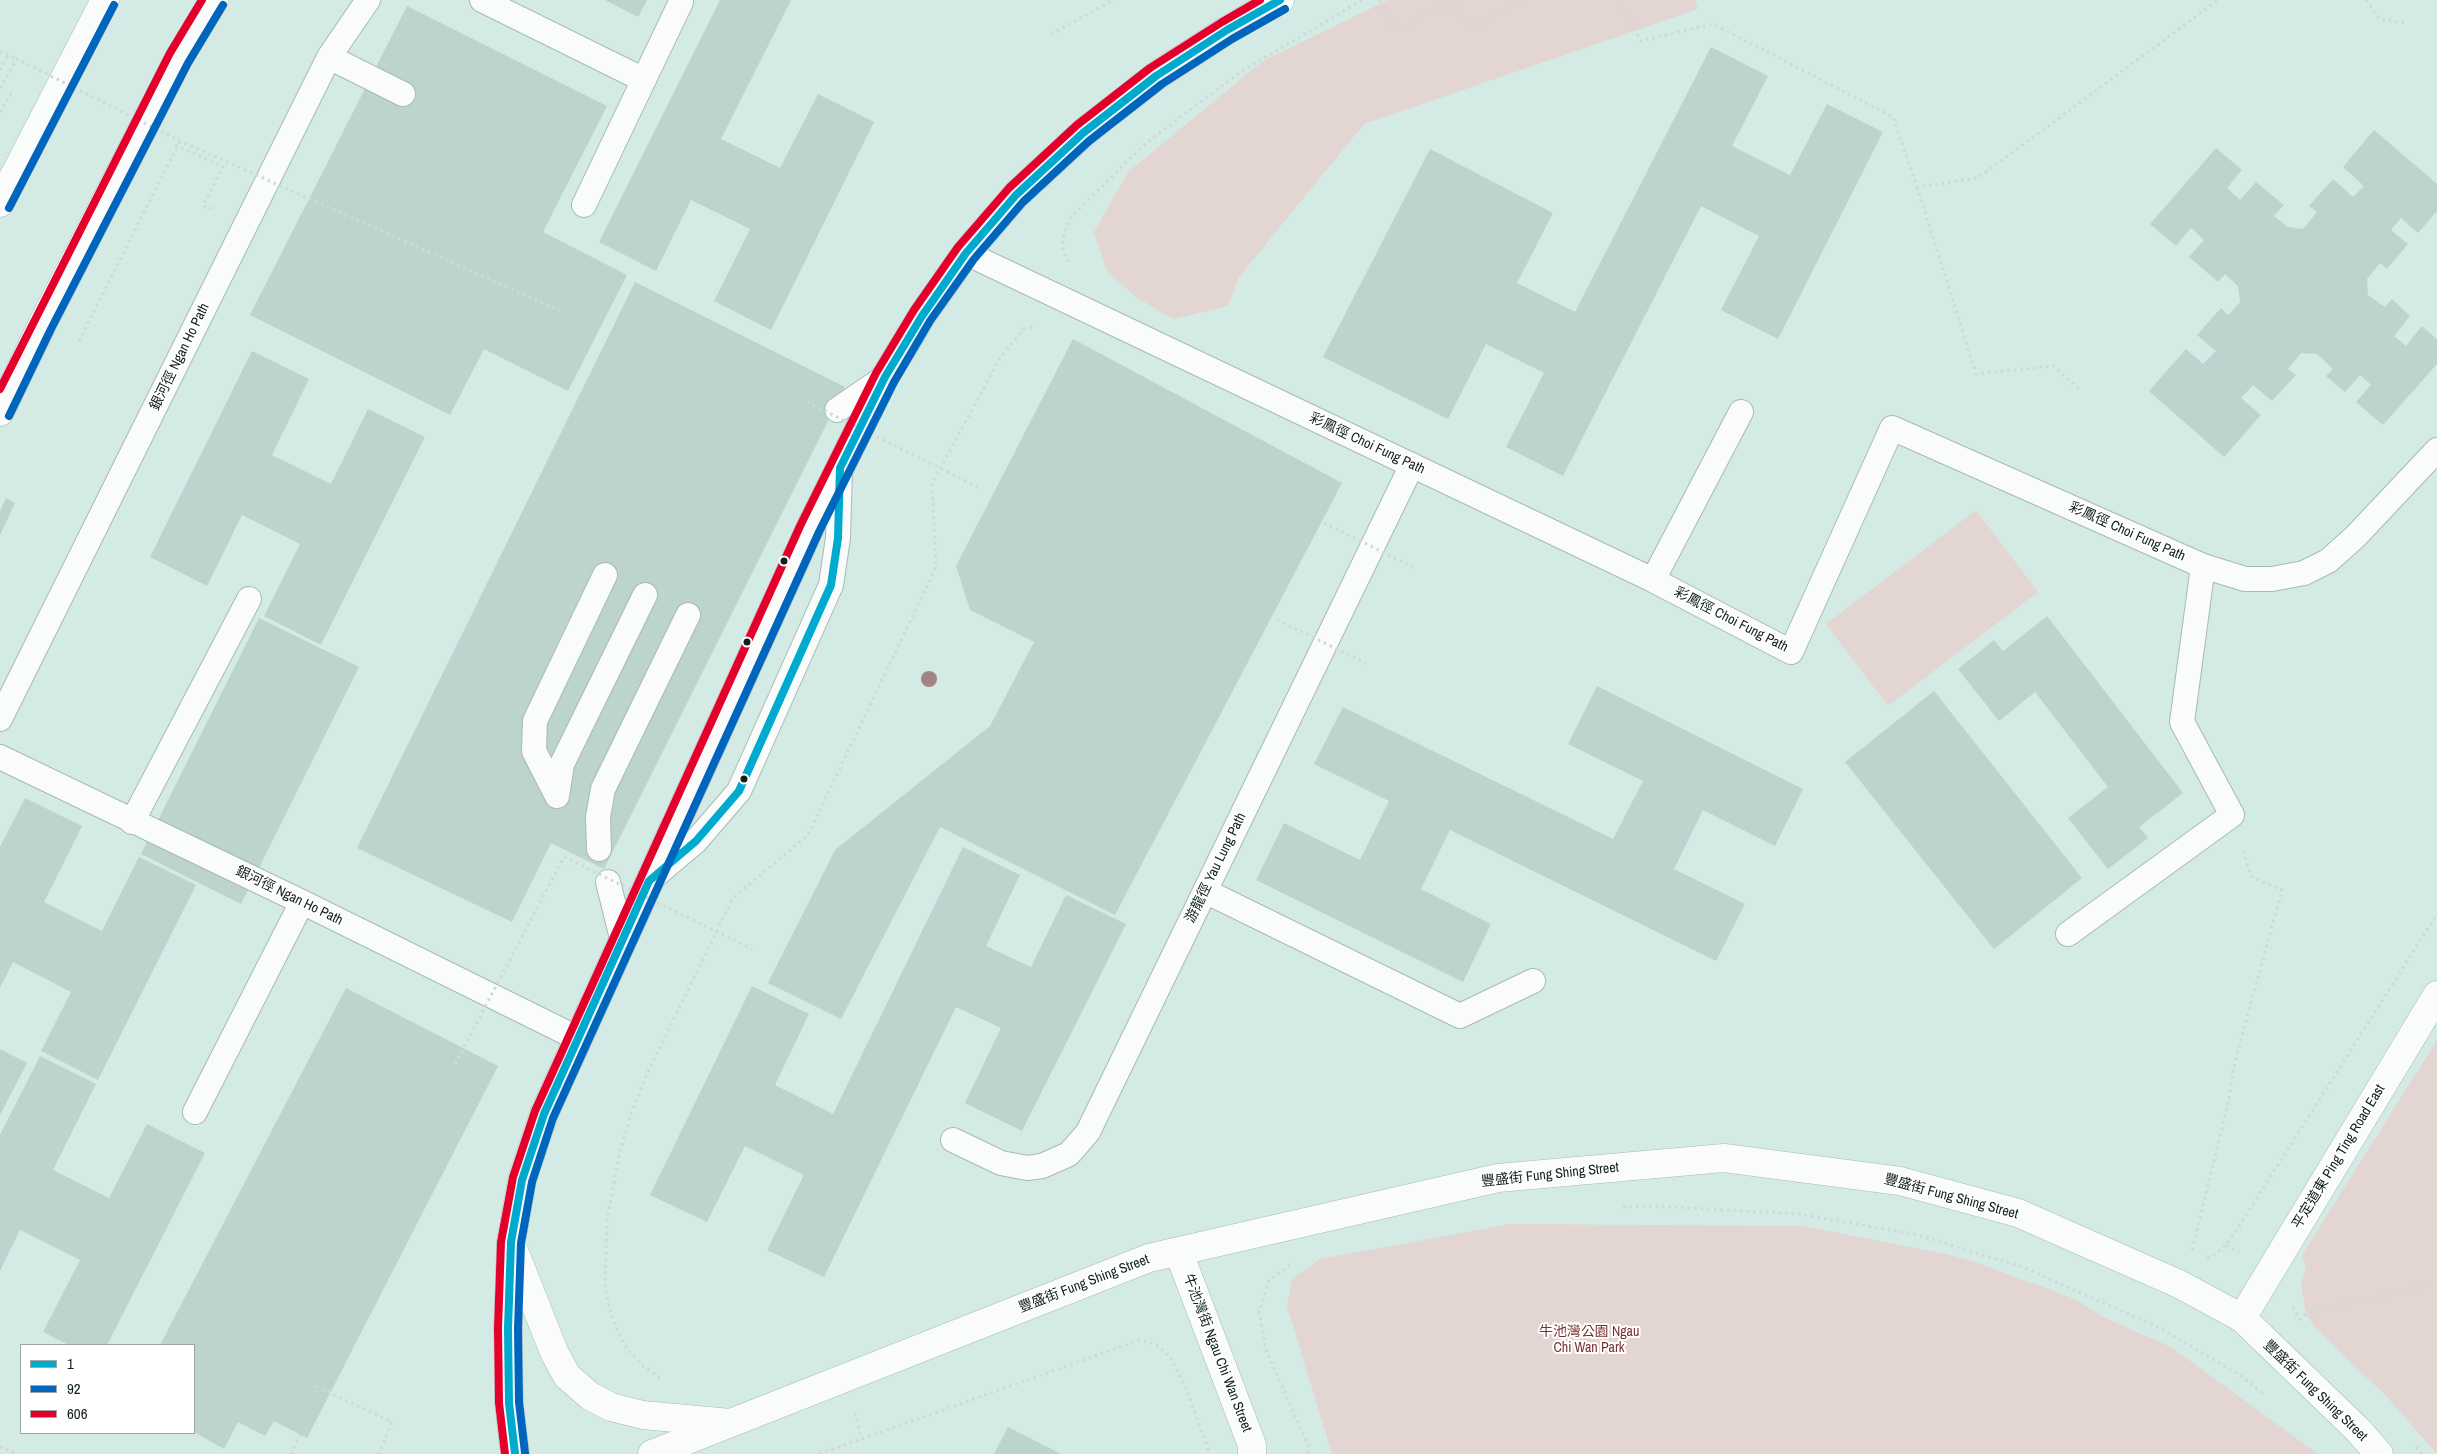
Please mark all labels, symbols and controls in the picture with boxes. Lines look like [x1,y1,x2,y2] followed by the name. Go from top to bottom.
[147,301,213,413] street label: 銀河徑 Ngan Ho Path
[1307,410,1427,478] street label: 彩鳳徑 Choi Fung Path
[2066,499,2188,565] street label: 彩鳳徑 Choi Fung Path
[779,556,789,566] unlabelled marker
[1671,584,1791,656] street label: 彩鳳徑 Choi Fung Path
[742,637,752,647] unlabelled marker
[739,774,749,784] unlabelled marker
[1182,810,1250,926] street label: 游龍徑 Yau Lung Path
[233,863,345,929] street label: 銀河徑 Ngan Ho Path
[2289,1082,2389,1232] street label: 平定道東 Ping Ting Road East
[1480,1159,1620,1191] street label: 豐盛街 Fung Shing Street
[1882,1171,2020,1223] street label: 豐盛街 Fung Shing Street
[1016,1251,1152,1317] street label: 豐盛街 Fung Shing Street
[1179,1272,1255,1434] street label: 牛池灣街 Ngau Chi Wan Street
[1539,1324,1639,1356] park label: 牛池灣公園 Ngau Chi Wan Park
[2259,1337,2371,1445] street label: 豐盛街 Fung Shing Street
[20,1344,195,1434] legend
[67,1353,74,1374] text: 1
[67,1378,81,1399] text: 92
[67,1403,88,1424] text: 606

